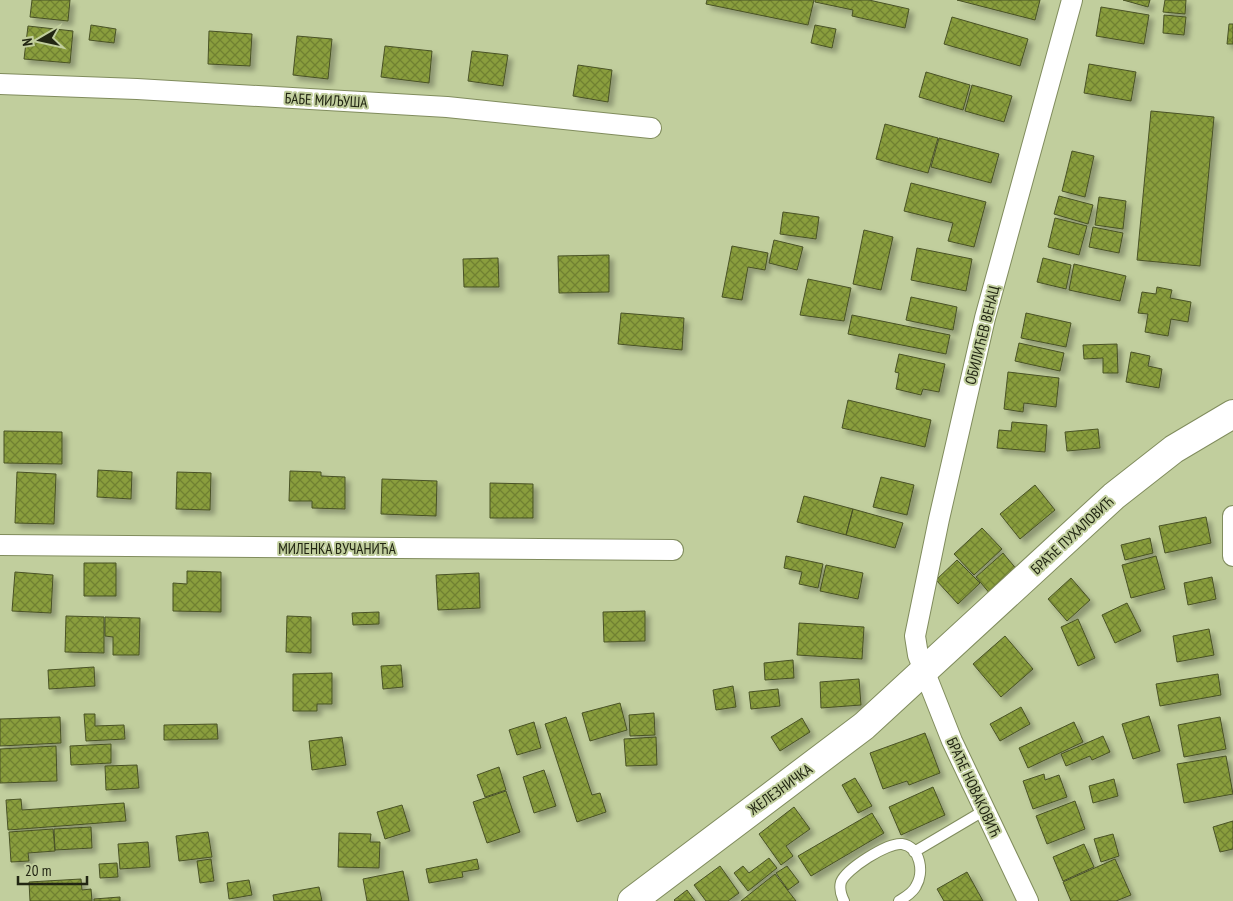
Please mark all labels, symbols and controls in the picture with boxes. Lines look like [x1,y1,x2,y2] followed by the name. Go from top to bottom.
[15,15,65,65] north arrow
[18,37,37,47] text: N
[284,88,369,112] street label: БАБЕ МИЉУША
[961,283,1003,387] street label: ОБИЛИЋЕВ ВЕНАЦ
[1027,492,1117,578] street label: БРАЋЕ ПУХАЛОВИЋ
[278,539,397,558] street label: МИЛЕНКА ВУЧАНИЋА
[943,734,1005,840] street label: БРАЋЕ НОВАКОВИЋ
[743,759,817,819] street label: ЖЕЛЕЗНИЧКА
[18,854,86,886] scale bar
[25,861,51,880] text: 20 m

